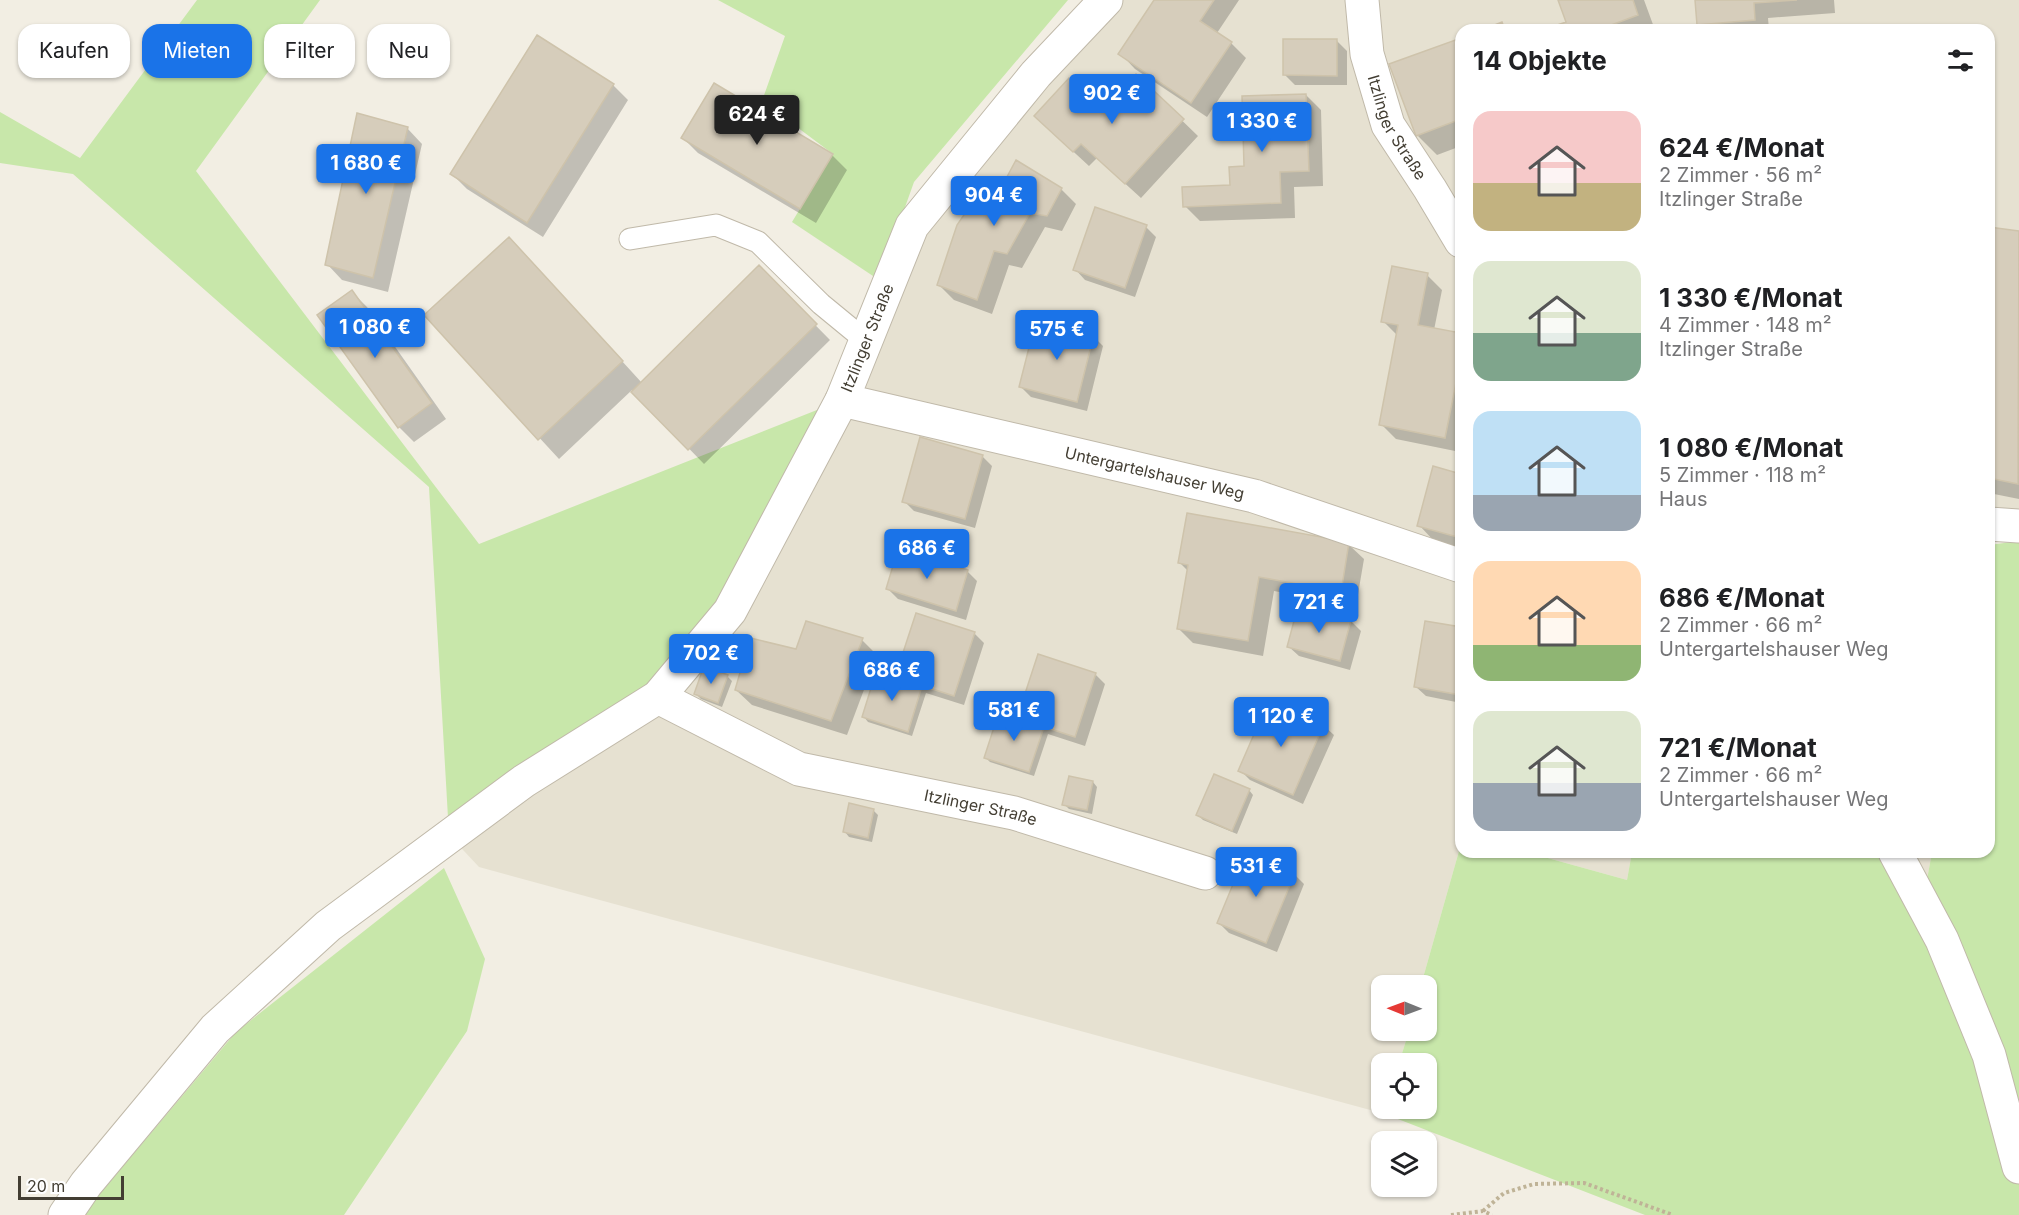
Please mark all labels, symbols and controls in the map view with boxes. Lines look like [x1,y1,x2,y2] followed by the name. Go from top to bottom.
[18,24,130,78] chip: Kaufen
[142,24,252,78] chip: Mieten
[264,24,355,78] chip: Filter
[367,24,450,78] chip: Neu
[1944,44,1977,77] icon: filters
[1473,45,1607,76] text: 14 Objekte
[1364,72,1431,183] street label: Itzlinger Straße
[1070,74,1154,125] pin: 902 €
[1083,81,1141,105] text: 902 €
[715,95,799,146] pin: 624 €
[728,102,786,126] text: 624 €
[1207,102,1317,153] pin: 1 330 €
[1226,109,1298,133] text: 1 330 €
[1659,132,1824,163] text: 624 €/Monat
[1521,135,1593,207] icon: home
[311,144,421,195] pin: 1 680 €
[330,151,402,175] text: 1 680 €
[1659,163,1822,187] text: 2 Zimmer · 56 m²
[952,176,1036,227] pin: 904 €
[965,183,1023,207] text: 904 €
[1659,187,1803,211] text: Itzlinger Straße
[836,281,898,395] street label: Itzlinger Straße
[1659,282,1843,313] text: 1 330 €/Monat
[1521,285,1593,357] icon: home
[320,308,430,359] pin: 1 080 €
[1015,310,1099,361] pin: 575 €
[1659,313,1832,337] text: 4 Zimmer · 148 m²
[339,315,411,339] text: 1 080 €
[1029,317,1085,341] text: 575 €
[1659,337,1803,361] text: Itzlinger Straße
[1659,432,1843,463] text: 1 080 €/Monat
[1521,435,1593,507] icon: home
[1063,442,1246,503] street label: Untergartelshauser Weg
[1659,463,1826,487] text: 5 Zimmer · 118 m²
[1659,487,1707,511] text: Haus
[885,529,969,580] pin: 686 €
[898,536,956,560] text: 686 €
[1659,582,1825,613] text: 686 €/Monat
[1277,583,1361,634] pin: 721 €
[1521,585,1593,657] icon: home
[1293,590,1345,614] text: 721 €
[1659,613,1822,637] text: 2 Zimmer · 66 m²
[669,634,753,685] pin: 702 €
[1659,637,1889,661] text: Untergartelshauser Weg
[683,641,739,665] text: 702 €
[850,651,934,702] pin: 686 €
[863,658,921,682] text: 686 €
[972,691,1056,742] pin: 581 €
[1226,697,1336,748] pin: 1 120 €
[988,698,1040,722] text: 581 €
[1248,704,1314,728] text: 1 120 €
[1659,732,1817,763] text: 721 €/Monat
[1521,735,1593,807] icon: home
[1659,763,1822,787] text: 2 Zimmer · 66 m²
[922,785,1040,830] street label: Itzlinger Straße
[1659,787,1889,811] text: Untergartelshauser Weg
[1214,847,1298,898] pin: 531 €
[1230,854,1282,878] text: 531 €
[1371,975,1437,1041] north arrow
[1371,975,1437,1197] map controls
[1371,1053,1437,1119] button: locate
[1371,1131,1437,1197] button: layers
[18,1173,124,1200] scale bar
[27,1176,65,1196] text: 20 m

